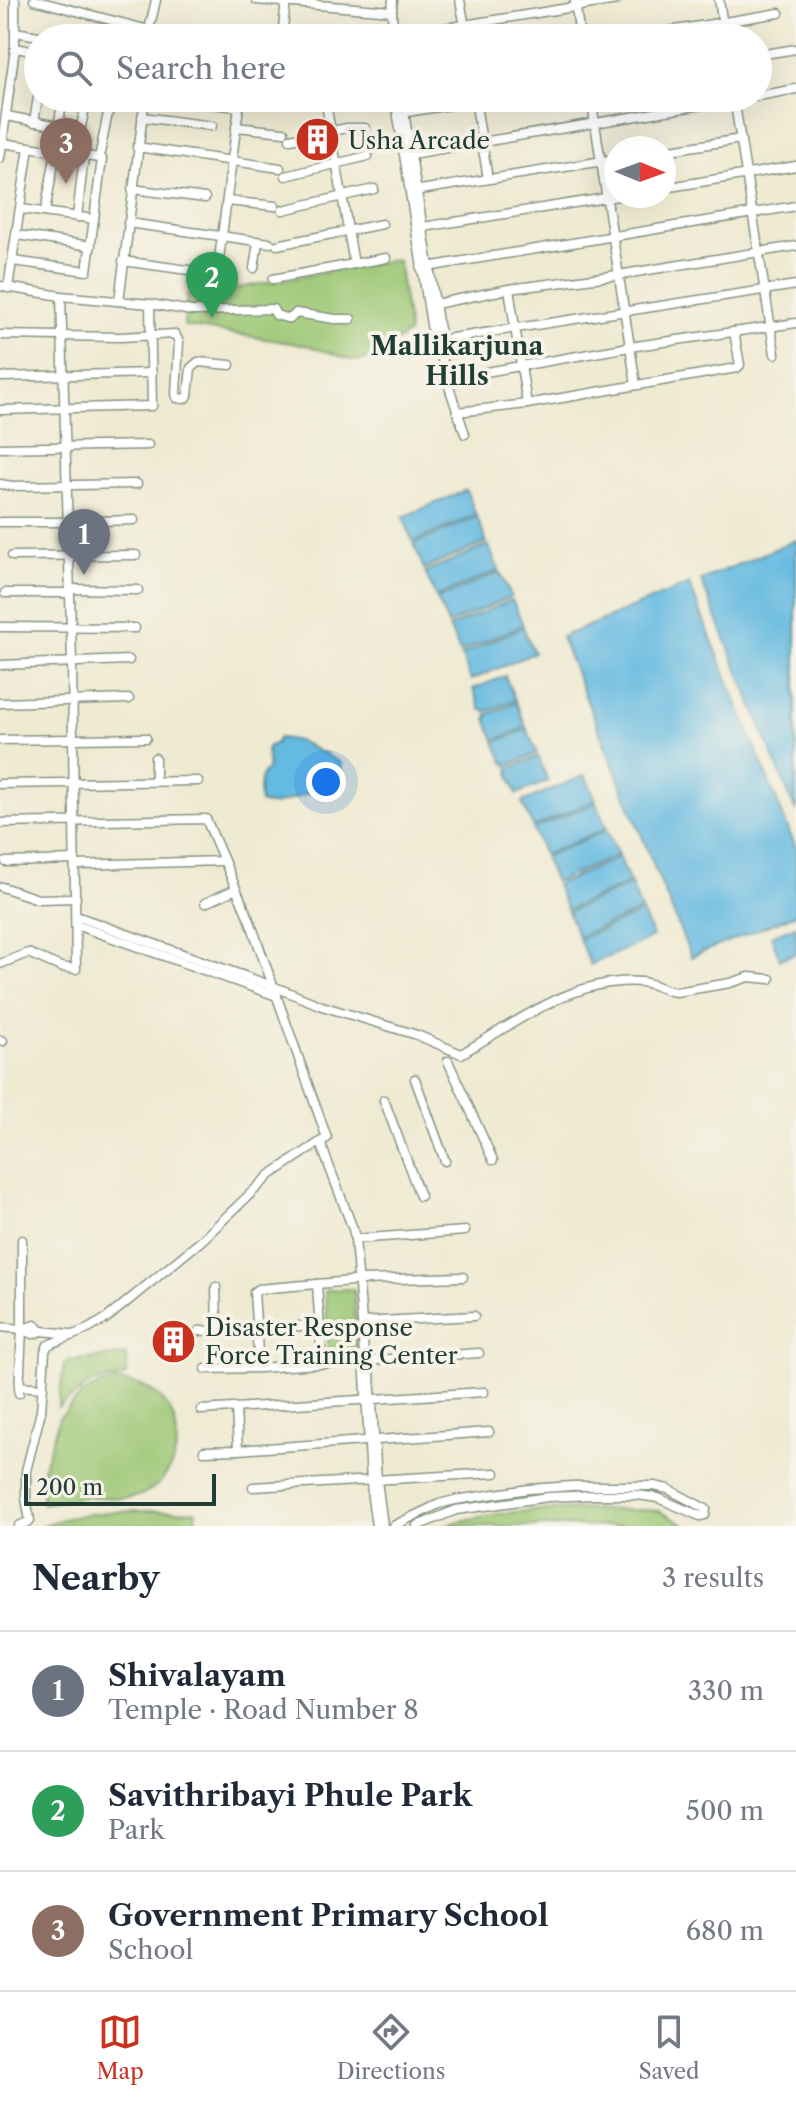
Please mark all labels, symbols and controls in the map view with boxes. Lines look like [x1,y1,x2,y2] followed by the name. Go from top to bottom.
[24,24,772,112] search box
[52,46,96,90] icon: search
[116,50,286,87] text: Search here
[293,116,341,164] building icon: Usha Arcade
[40,118,92,184] pin: 3
[348,126,490,155] place label: Usha Arcade
[604,136,676,208] north arrow
[186,252,238,318] pin: 2
[370,330,545,392] district label: Mallikarjuna Hills
[58,509,110,575] pin: 1
[306,762,346,802] your location
[205,1313,458,1370] place label: Disaster Response Force Training Center
[150,1317,198,1365] building icon: Disaster Response Force Training Center
[24,1470,216,1506] scale bar
[36,1474,103,1501] text: 200 m
[32,1557,160,1599] text: Nearby
[662,1562,764,1594] text: 3 results
[108,1657,286,1694] text: Shivalayam
[52,1675,64,1707] text: 1
[688,1675,764,1707] text: 330 m
[108,1694,419,1726] text: Temple · Road Number 8
[108,1777,472,1814] text: Savithribayi Phule Park
[50,1795,66,1827] text: 2
[686,1795,764,1827] text: 500 m
[108,1814,165,1846] text: Park
[108,1897,548,1934] text: Government Primary School
[51,1915,65,1947] text: 3
[686,1915,764,1947] text: 680 m
[108,1934,193,1966] text: School
[96,2010,144,2085] tab: Map
[337,2010,445,2085] tab: Directions
[638,2010,699,2085] tab: Saved

